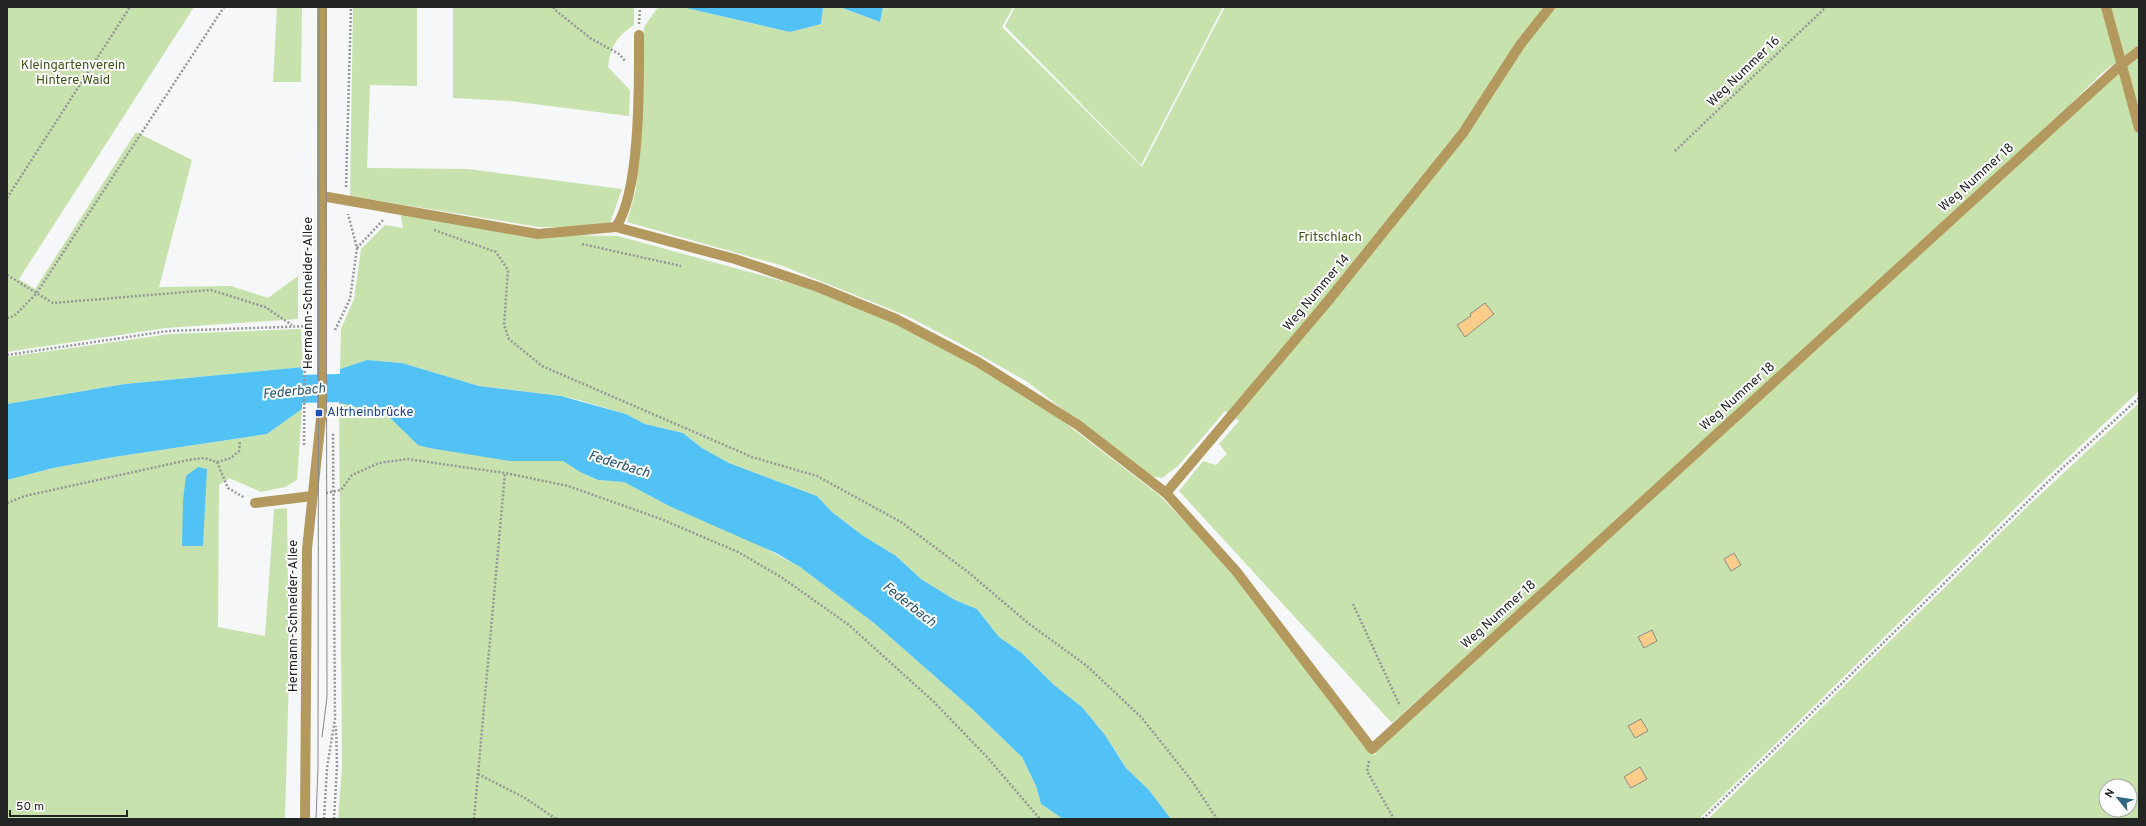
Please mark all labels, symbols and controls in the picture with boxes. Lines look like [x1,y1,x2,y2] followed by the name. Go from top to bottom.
[1704,33,1784,111] street label: Weg Nummer 16
[21,58,125,89] park label: Kleingartenverein Hintere Waid
[1936,140,2018,216] street label: Weg Nummer 18
[301,217,317,369] street label: Hermann-Schneider-Allee
[1298,230,1362,246] park label: Fritschlach
[1280,251,1354,335] street label: Weg Nummer 14
[1697,359,1779,435] street label: Weg Nummer 18
[262,380,327,404] water label: Federbach
[327,405,413,421] place label: Altrheinbrücke
[314,408,324,418] marker: Altrheinbrücke
[586,448,652,482] water label: Federbach
[286,540,302,692] street label: Hermann-Schneider-Allee
[1458,577,1540,653] street label: Weg Nummer 18
[879,579,939,631] water label: Federbach
[2098,778,2138,818] north arrow
[2102,787,2118,800] text: N
[10,792,127,818] scale bar
[16,799,44,815] text: 50 m

